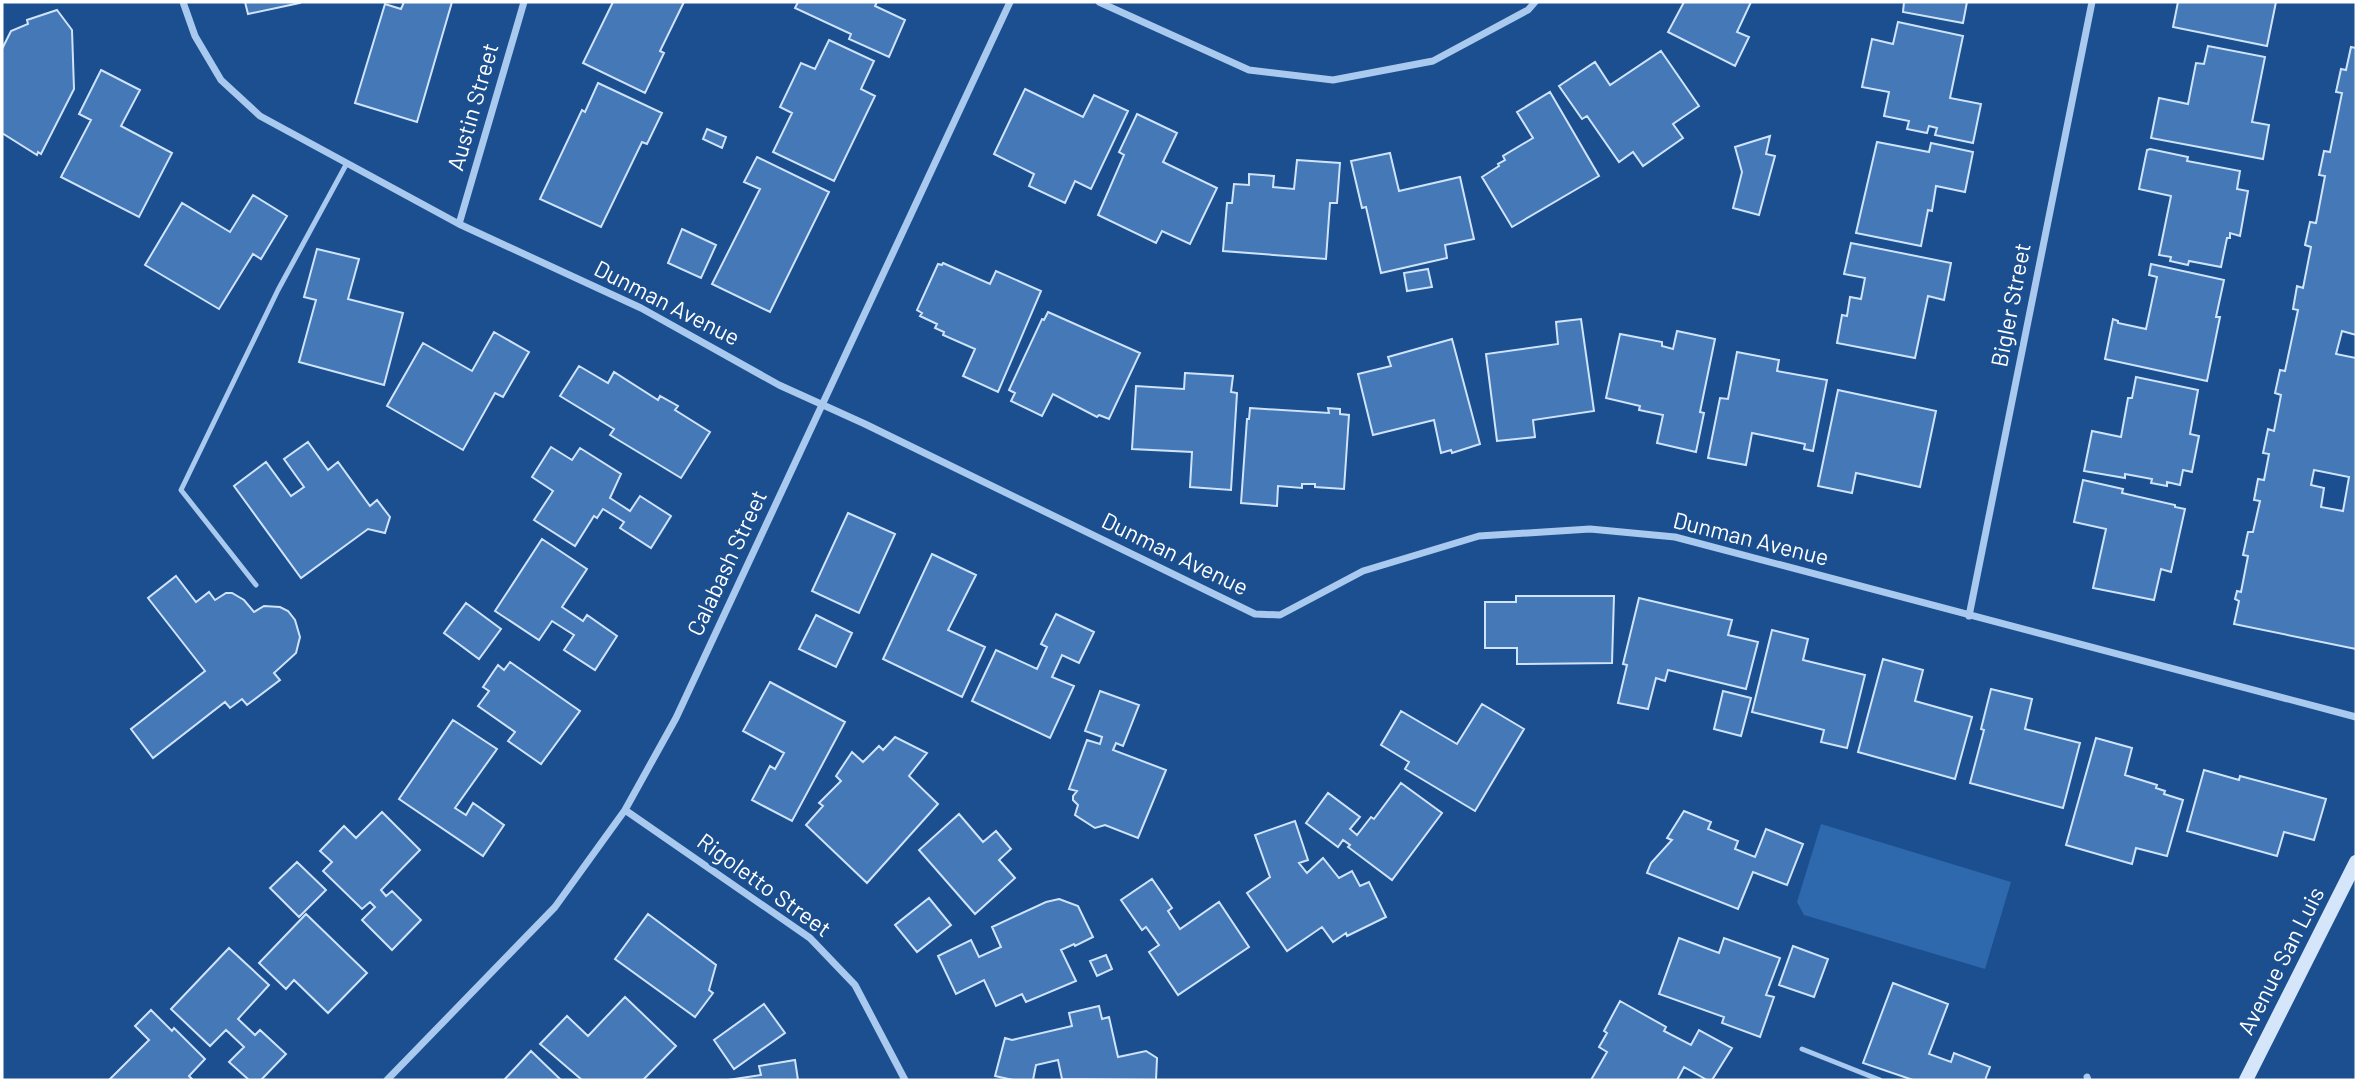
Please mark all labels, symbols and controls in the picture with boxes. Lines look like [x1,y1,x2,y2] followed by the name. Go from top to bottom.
[440,40,504,174] street label: Austin Street
[1984,240,2036,369] street label: Bigler Street
[590,253,745,351] street label: Dunman Avenue
[680,485,772,640] street label: Calabash Street
[1670,505,1832,571] street label: Dunman Avenue
[1098,506,1253,601] street label: Dunman Avenue
[692,826,837,942] street label: Rigoletto Street
[2231,882,2329,1039] street label: Avenue San Luis

